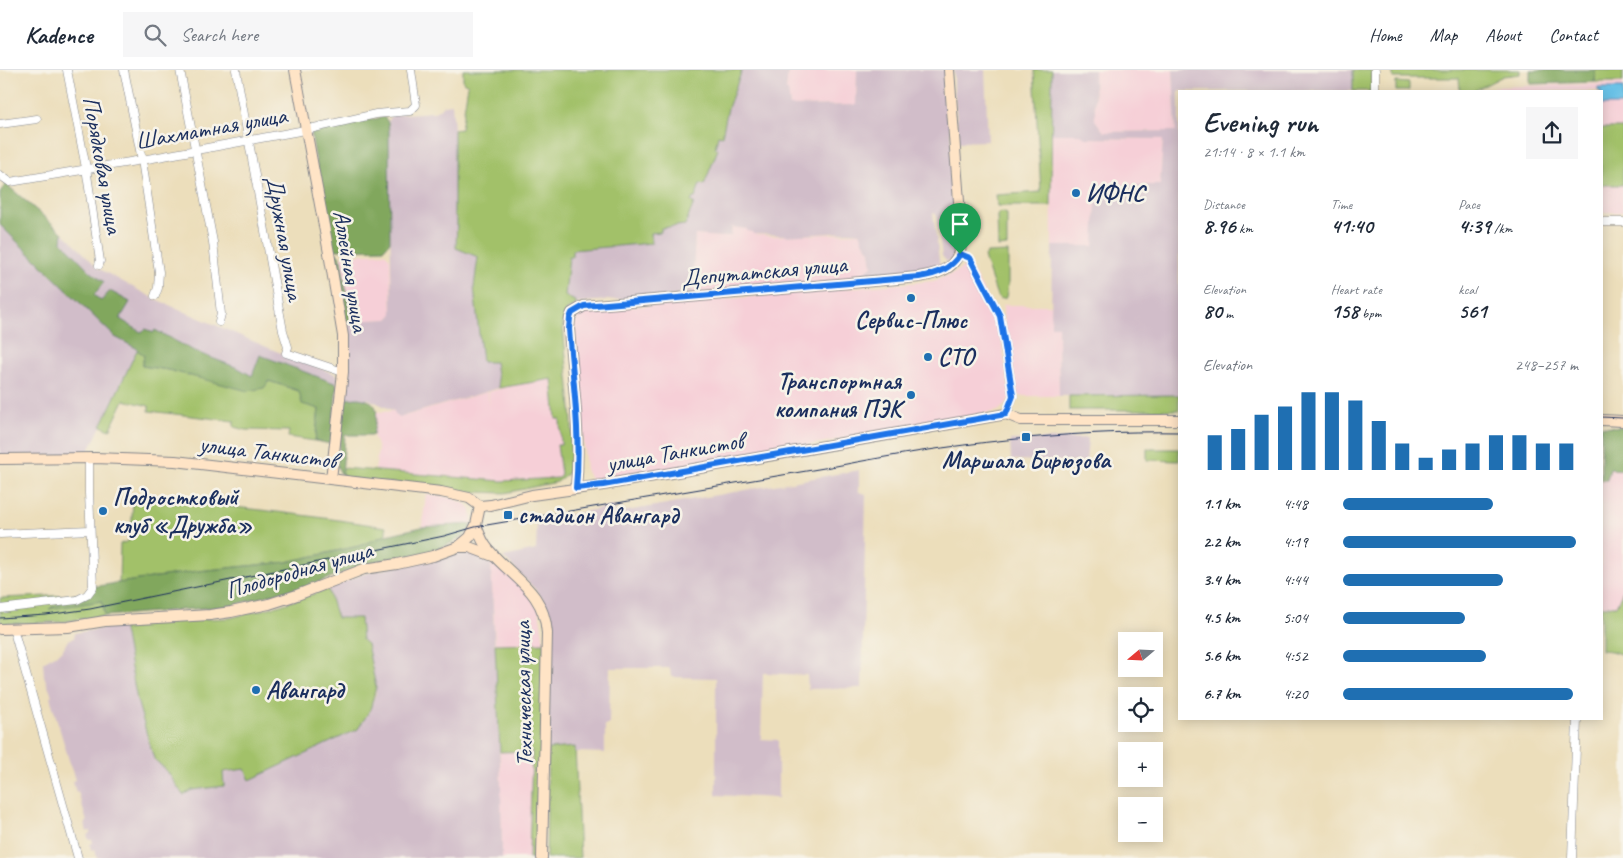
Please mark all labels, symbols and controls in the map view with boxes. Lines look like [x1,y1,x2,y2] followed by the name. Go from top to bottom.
[123,12,473,57] search box
[25,20,93,50] text: Kadence
[141,21,169,49] icon: search
[181,23,258,47] text: Search here
[1369,24,1402,46] text: Home
[1430,24,1457,46] text: Map
[1485,24,1521,46] text: About
[1549,24,1598,46] text: Contact
[76,94,130,237] street label: Порядковая улица
[133,100,291,156] street label: Шахматная улица
[1203,105,1318,140] text: Evening run
[1526,107,1578,159] button: share
[1203,142,1305,162] text: 21:14 · 8 × 1.1 km
[259,173,311,305] street label: Дружная улица
[1086,178,1147,208] place label: ИФНС
[1070,187,1082,199] marker: ИФНС
[1203,196,1245,213] text: Distance
[1331,196,1352,213] text: Time
[1458,196,1480,213] text: Pace
[939,203,981,254] pin
[327,208,376,335] street label: Аллейная улица
[946,210,974,238] icon: arrive
[1203,213,1236,239] text: 8.96
[1331,213,1373,239] text: 41:40
[1458,213,1491,239] text: 4:39
[1236,220,1253,237] text: km
[1491,220,1512,237] text: /km
[680,249,849,293] street label: Депутатская улица
[1203,281,1246,298] text: Elevation
[1331,281,1382,298] text: Heart rate
[1458,281,1477,298] text: kcal
[905,292,917,304] marker: Сервис-Плюс
[1203,298,1222,324] text: 80
[1331,298,1359,324] text: 158
[1458,298,1487,324] text: 561
[855,305,969,335] place label: Сервис-Плюс
[1222,305,1233,322] text: m
[1359,305,1381,322] text: bpm
[938,342,976,372] place label: СТО
[922,351,934,363] marker: СТО
[1203,355,1252,375] text: Elevation
[1515,355,1578,375] text: 248–257 m
[774,366,906,424] place label: Транспортная компания ПЭК
[905,389,917,401] marker: Транспортная компания ПЭК
[602,424,751,479] street label: улица Танкистов
[196,428,344,476] street label: улица Танкистов
[1020,431,1032,443] marker: Маршала Бирюзова
[942,445,1112,476] place label: Маршала Бирюзова
[113,482,252,540] place label: Подростковый клуб «Дружба»
[1203,494,1240,514] text: 1.1 km
[1283,494,1308,514] text: 4:48
[518,500,681,530] place label: стадион Авангард
[97,505,109,517] marker: Подростковый клуб «Дружба»
[502,509,514,521] marker: стадион Авангард
[1203,532,1240,552] text: 2.2 km
[1283,532,1308,552] text: 4:19
[222,534,377,605] street label: Плодородная улица
[1203,570,1240,590] text: 3.4 km
[1283,570,1308,590] text: 4:44
[1203,608,1240,628] text: 4.5 km
[1283,608,1308,628] text: 5:04
[507,620,539,767] street label: Техническая улица
[1118,632,1162,678] north arrow
[1118,632,1163,842] map controls
[1203,646,1240,666] text: 5.6 km
[1283,646,1308,666] text: 4:52
[266,675,346,705] place label: Авангард
[250,684,262,696] marker: Авангард
[1203,684,1241,704] text: 6.7 km
[1283,684,1308,704] text: 4:20
[1118,687,1163,732] button: locate
[1118,742,1163,787] button: +
[1118,797,1163,842] button: −

